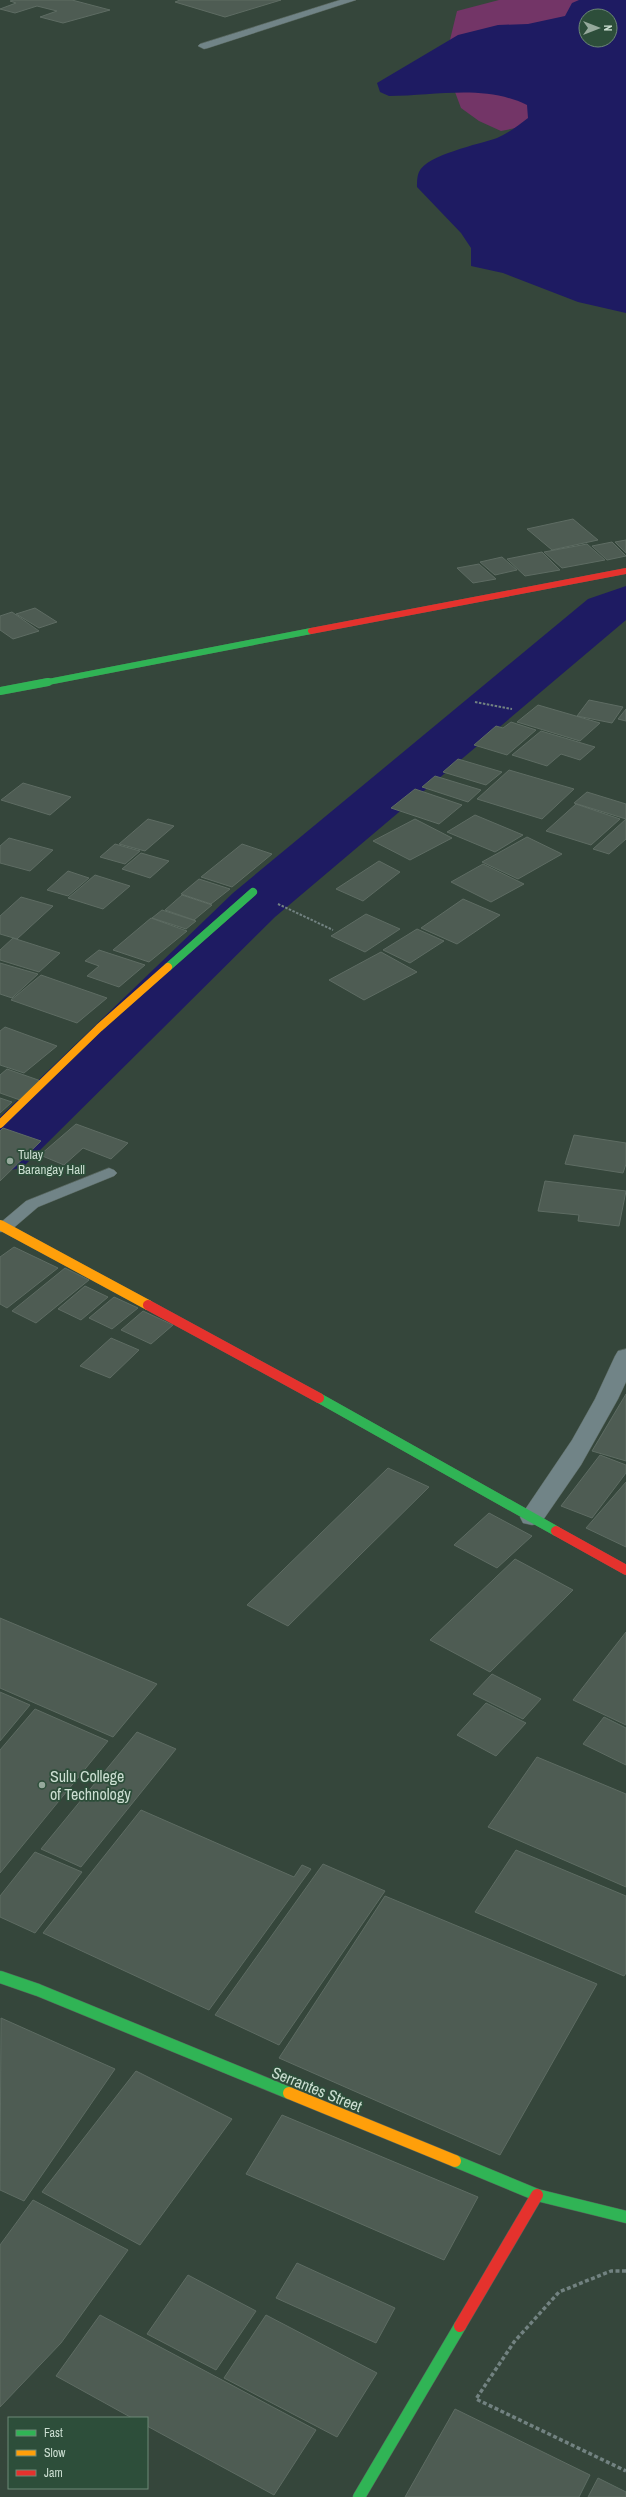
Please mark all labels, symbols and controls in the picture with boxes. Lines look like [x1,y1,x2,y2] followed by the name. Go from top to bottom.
[578,8,618,48] north arrow
[601,25,615,31] text: N
[18,1146,85,1178] place label: Tulay Barangay Hall
[5,1156,15,1166] marker: Tulay Barangay Hall
[50,1765,131,1805] place label: Sulu College of Technology
[37,1780,47,1790] marker: Sulu College of Technology
[269,2061,366,2117] street label: Serrantes Street
[8,2417,148,2489] legend
[44,2425,63,2441] text: Fast
[44,2445,66,2461] text: Slow
[44,2465,63,2481] text: Jam

